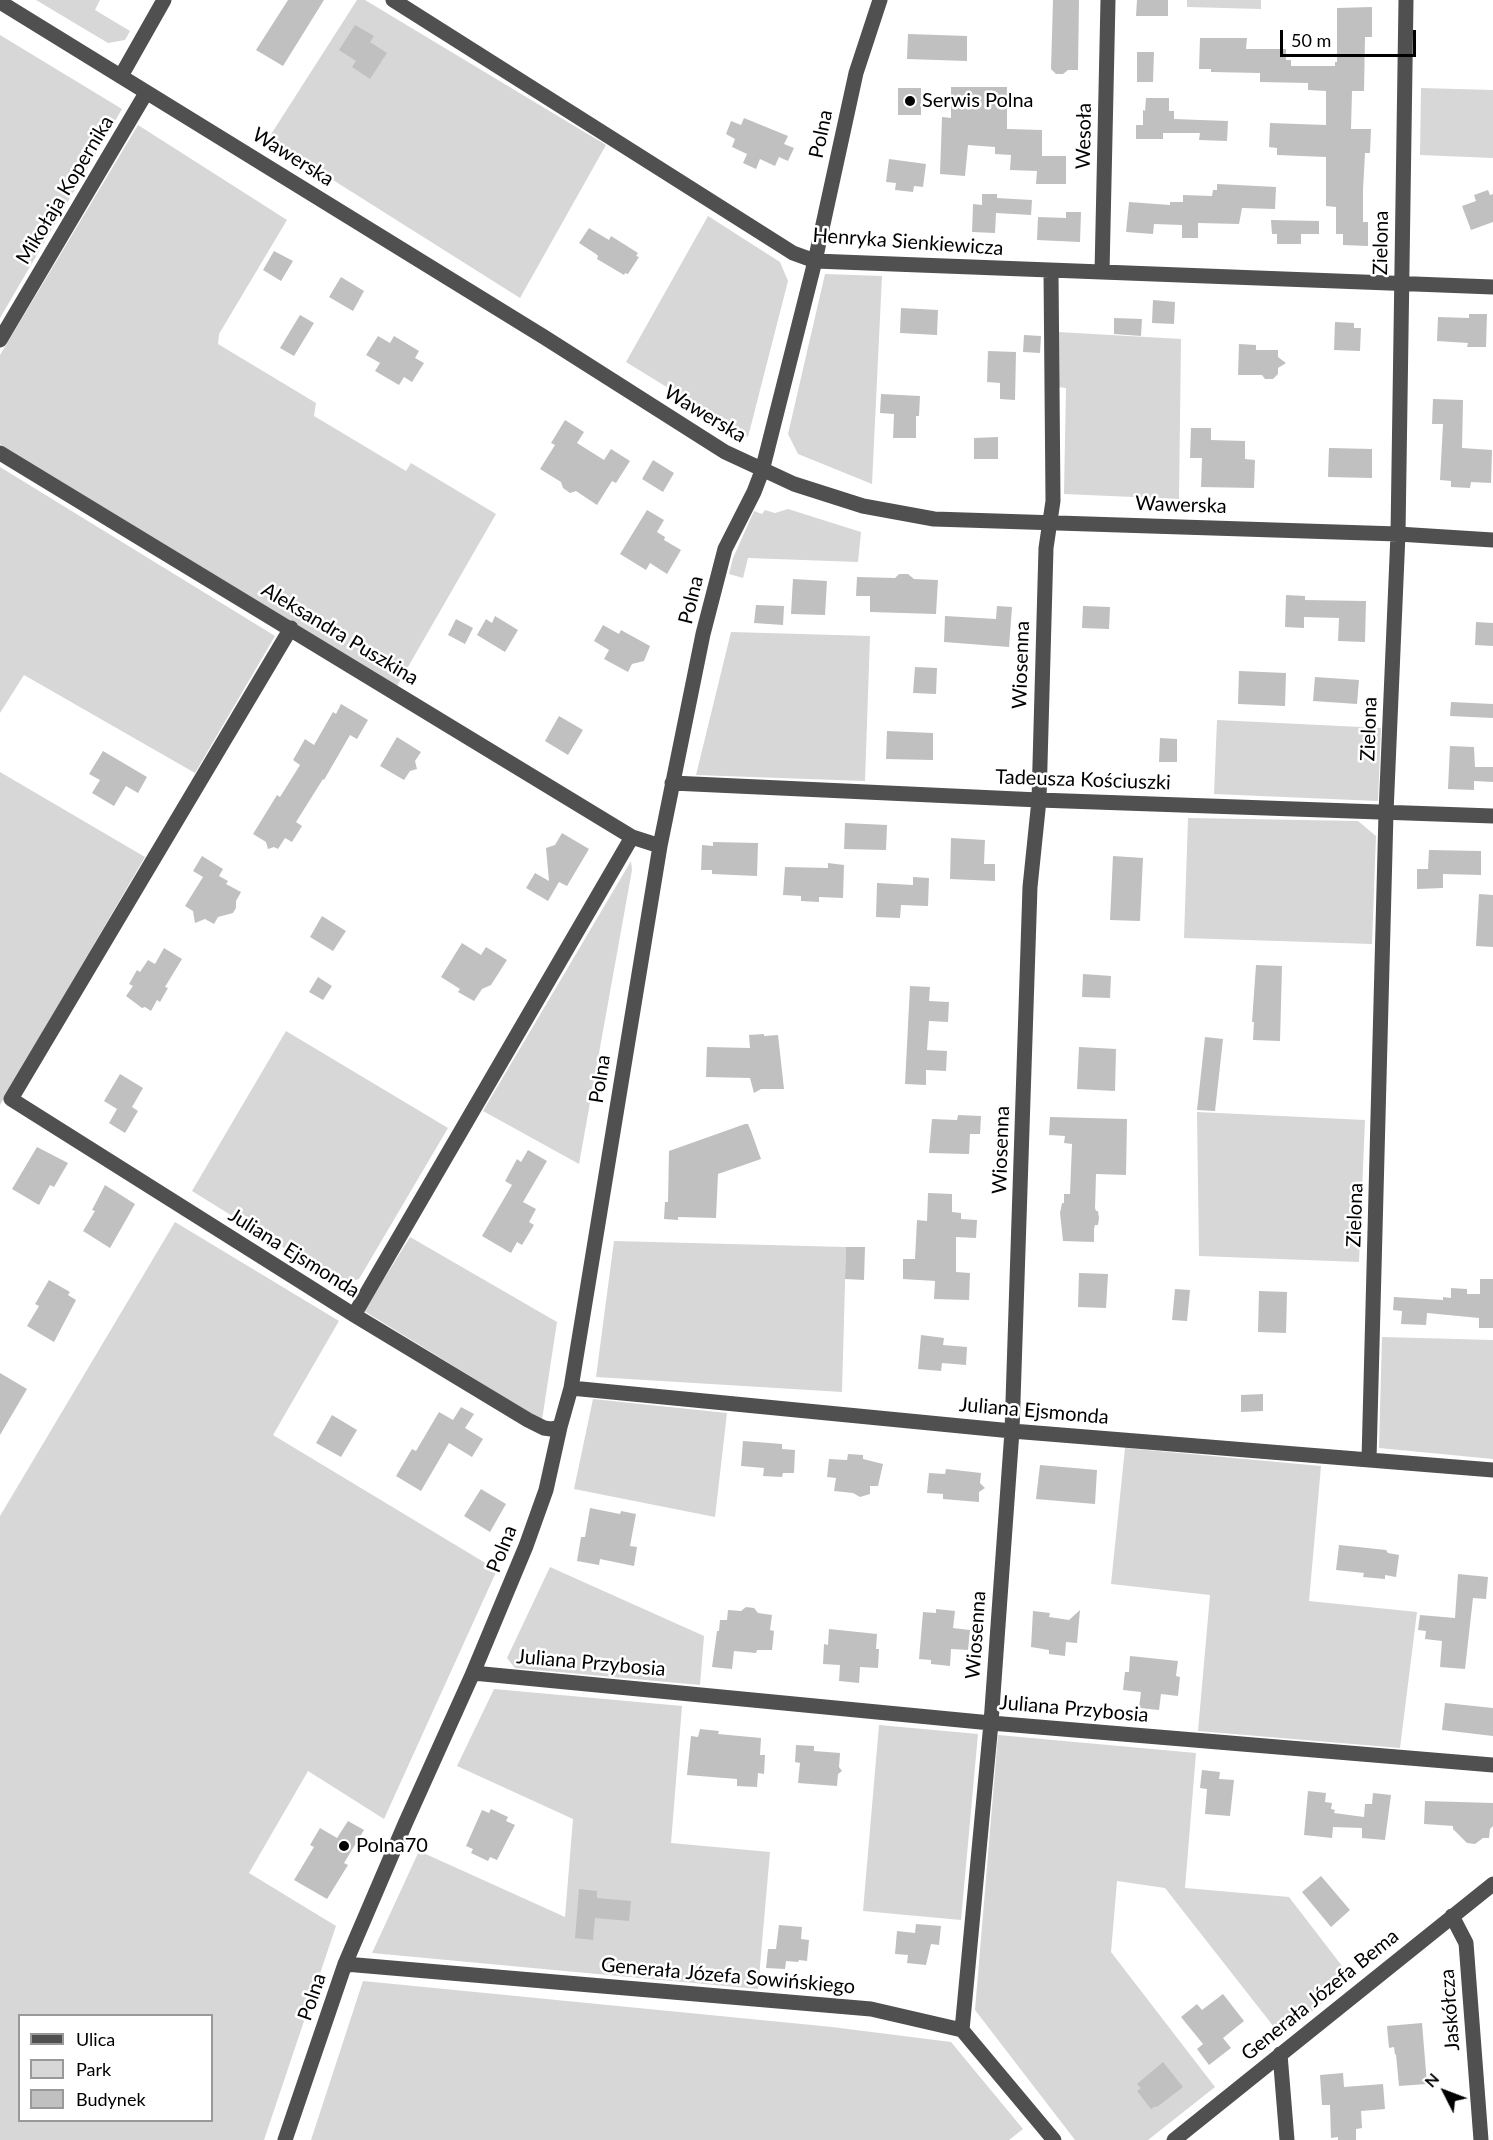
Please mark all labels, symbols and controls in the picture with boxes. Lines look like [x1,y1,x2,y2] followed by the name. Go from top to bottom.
[1283,18,1420,56] scale bar
[1291,29,1331,51] text: 50 m
[922,89,1034,113] place label: Serwis Polna
[903,94,917,108] marker: Serwis Polna
[1071,103,1097,169] street label: Wesoła
[804,108,838,160] street label: Polna
[11,111,119,269] street label: Mikołaja Kopernika
[248,123,338,191] street label: Wawerska
[1368,211,1394,275] street label: Zielona
[812,223,1004,261] street label: Henryka Sienkiewicza
[660,380,750,448] street label: Wawerska
[1135,491,1227,519] street label: Wawerska
[673,573,709,627] street label: Polna
[257,578,423,690] street label: Aleksandra Puszkina
[1007,620,1035,710] street label: Wiosenna
[1356,696,1382,762] street label: Zielona
[995,765,1171,795] street label: Tadeusza Kościuszki
[584,1053,616,1105] street label: Polna
[987,1105,1015,1195] street label: Wiosenna
[1342,1182,1368,1248] street label: Zielona
[224,1203,364,1303] street label: Juliana Ejsmonda
[958,1393,1110,1429] street label: Juliana Ejsmonda
[482,1522,522,1576] street label: Polna
[961,1590,991,1680] street label: Wiosenna
[516,1645,666,1681] street label: Juliana Przybosia
[999,1691,1149,1727] street label: Juliana Przybosia
[356,1834,428,1858] place label: Polna70
[337,1839,351,1853] marker: Polna70
[1237,1924,1403,2066] street label: Generała Józefa Bema
[600,1953,856,1999] street label: Generała Józefa Sowińskiego
[1435,1968,1465,2052] street label: Jaskółcza
[293,1970,331,2024] street label: Polna
[18,2014,213,2122] legend
[76,2028,115,2050] text: Ulica
[76,2058,111,2080] text: Park
[1415,2062,1475,2122] north arrow
[1420,2069,1442,2091] text: N
[76,2088,146,2110] text: Budynek

